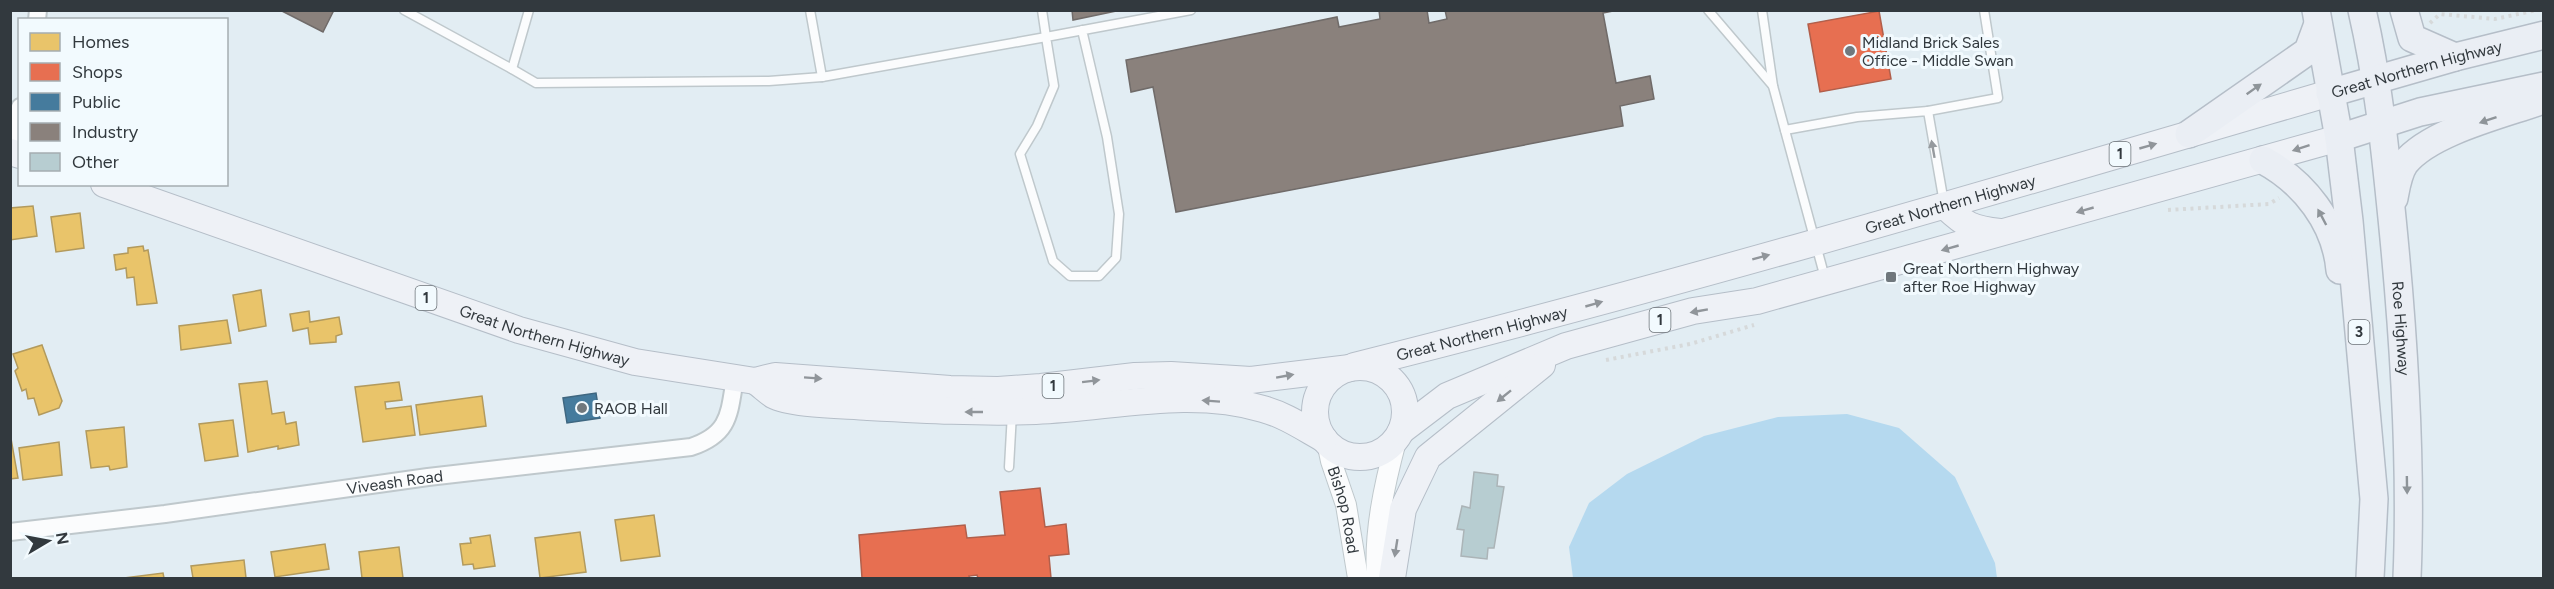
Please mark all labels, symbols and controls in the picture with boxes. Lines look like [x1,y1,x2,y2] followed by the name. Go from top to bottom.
[18,18,228,186] legend
[72,31,130,53] text: Homes
[1862,33,2013,70] place label: Midland Brick Sales Office - Middle Swan
[2329,36,2505,102] street label: Great Northern Highway
[1843,44,1857,58] marker: Midland Brick Sales Office - Middle Swan
[72,61,123,83] text: Shops
[2245,83,2261,95] one-way arrow
[72,91,121,113] text: Public
[2479,115,2497,125] one-way arrow
[72,121,139,143] text: Industry
[1928,139,1937,158] one-way arrow
[2140,141,2158,150] one-way arrow
[2110,142,2130,166] road number: 1
[2292,143,2310,153] one-way arrow
[72,151,119,173] text: Other
[1863,170,2038,237] street label: Great Northern Highway
[2076,206,2094,216] one-way arrow
[2317,208,2326,225] one-way arrow
[1941,244,1959,253] one-way arrow
[1752,252,1770,261] one-way arrow
[1903,259,2080,296] place label: Great Northern Highway after Roe Highway
[1884,270,1898,284] marker: Great Northern Highway after Roe Highway
[2388,280,2414,377] street label: Roe Highway
[416,286,436,310] road number: 1
[1585,298,1603,308] one-way arrow
[457,300,632,370] street label: Great Northern Highway
[1394,301,1570,365] street label: Great Northern Highway
[1689,307,1708,316] one-way arrow
[1650,308,1670,332] road number: 1
[2348,320,2370,344] road number: 3
[1276,371,1295,380] one-way arrow
[803,374,822,383] one-way arrow
[1042,374,1064,398] road number: 1
[1082,376,1101,386] one-way arrow
[1496,389,1512,402] one-way arrow
[1201,396,1220,405] one-way arrow
[594,399,668,418] place label: RAOB Hall
[575,401,589,415] marker: RAOB Hall
[965,407,984,417] one-way arrow
[1324,463,1363,555] street label: Bishop Road
[345,466,444,498] street label: Viveash Road
[2403,476,2412,495] one-way arrow
[18,511,78,571] north arrow
[52,531,73,546] text: N
[1391,539,1400,558] one-way arrow

